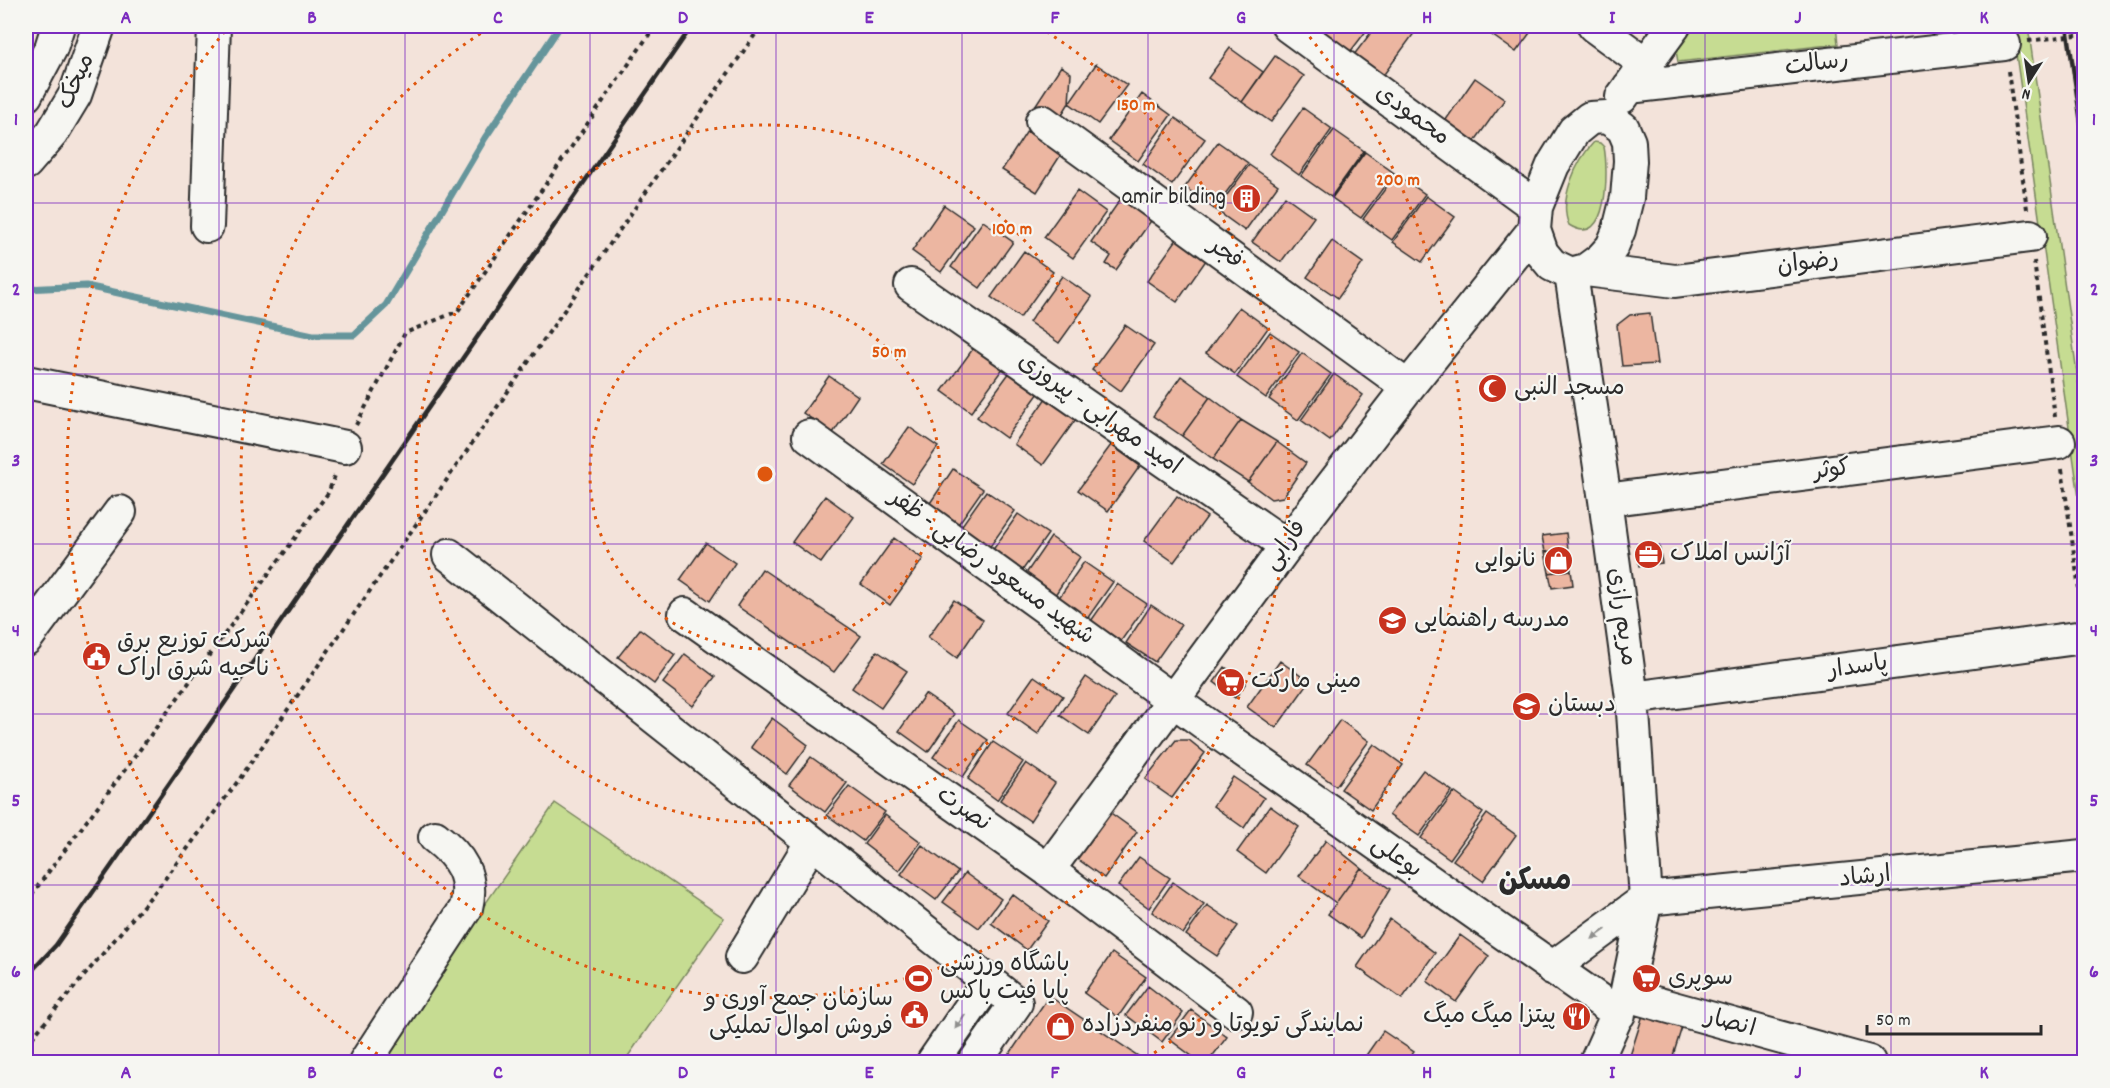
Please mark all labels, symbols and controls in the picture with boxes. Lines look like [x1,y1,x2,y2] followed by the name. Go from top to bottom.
[121,5,132,33] text: A
[307,5,317,33] text: B
[493,5,503,33] text: C
[678,5,689,33] text: D
[864,5,874,33] text: E
[1051,5,1061,33] text: F
[1236,5,1246,33] text: G
[1422,5,1432,33] text: H
[1609,5,1616,33] text: I
[1794,5,1802,33] text: J
[1979,5,1989,33] text: K
[1783,44,1851,86] street label: رسالت
[50,49,104,115] street label: میخک
[1999,51,2059,111] north arrow
[1367,77,1457,155] street label: محمودی
[2020,81,2033,105] text: N
[1117,94,1155,119] text: 150 m
[14,107,18,135] text: 1
[2092,107,2096,135] text: 1
[1376,169,1420,194] text: 200 m
[1122,181,1226,215] place label: amir bilding
[1231,182,1263,214] building icon: amir bilding
[992,218,1032,243] text: 100 m
[1199,229,1249,278] street label: فجر
[1775,243,1841,285] street label: رضوان
[12,277,20,305] text: 2
[2090,277,2098,305] text: 2
[872,341,906,366] text: 50 m
[1010,346,1188,484] street label: امید مهرابی - پیروزی
[1514,372,1625,406] place label: مسجد النبی
[1477,373,1509,405] mosque icon: مسجد النبی
[12,448,20,476] text: 3
[2090,448,2098,476] text: 3
[1810,452,1852,490] street label: کوثر
[755,464,775,484] centre of rings
[879,480,1101,654] street label: شهید مسعود رضایی - ظفر
[1256,514,1316,578] street label: فارابی
[1670,538,1791,572] place label: آژانس املاک
[1633,539,1665,571] office icon: آژانس املاک
[1475,544,1537,578] place label: نانوایی
[1542,545,1574,577] shop icon: نانوایی
[1597,566,1645,668] street label: مریم رازی
[1414,604,1570,638] place label: مدرسه راهنمایی
[1377,605,1409,637] school or university icon: مدرسه راهنمایی
[12,618,20,646] text: 4
[2090,618,2098,646] text: 4
[117,625,271,687] place label: شرکت توزیع برق ناحیه شرق اراک
[80,640,112,672] public building icon: شرکت توزیع برق ناحیه شرق اراک
[1824,647,1890,689] street label: پاسدار
[1251,665,1361,699] place label: مینی مارکت
[1214,666,1246,698] supermarket icon: مینی مارکت
[1548,689,1616,723] place label: دبستان
[1511,690,1543,722] school or university icon: دبستان
[929,779,997,841] street label: نصرت
[11,788,21,816] text: 5
[2089,788,2099,816] text: 5
[1364,828,1428,888] street label: بوعلی
[1837,858,1893,898] street label: ارشاد
[1499,862,1571,905] district label: مسکن
[1592,927,1607,939] one-way arrow
[940,948,1070,1010] place label: باشگاه ورزشی پایا فیت باکس
[11,959,21,987] text: 6
[2089,959,2099,987] text: 6
[1668,962,1733,996] place label: سوپری
[903,963,935,995] sports icon: باشگاه ورزشی پایا فیت باکس
[1631,963,1663,995] supermarket icon: سوپری
[703,983,893,1045] place label: سازمان جمع آوری و فروش اموال تملیکی
[898,998,930,1030] public building icon: سازمان جمع آوری و فروش اموال تملیکی
[1867,998,2041,1036] scale bar
[1423,1000,1556,1034] place label: پیتزا میگ میگ
[1699,1000,1759,1047] street label: انصار
[1561,1001,1593,1033] restaurant icon: پیتزا میگ میگ
[1082,1009,1364,1043] place label: نمایندگی تویوتا و رنو منفردزاده
[1876,1009,1911,1034] text: 50 m
[1045,1010,1077,1042] shop icon: نمایندگی تویوتا و رنو منفردزاده
[954,1014,966,1030] one-way arrow
[121,1060,132,1088] text: A
[307,1060,317,1088] text: B
[493,1060,503,1088] text: C
[678,1060,689,1088] text: D
[864,1060,874,1088] text: E
[1051,1060,1061,1088] text: F
[1236,1060,1246,1088] text: G
[1422,1060,1432,1088] text: H
[1609,1060,1616,1088] text: I
[1794,1060,1802,1088] text: J
[1979,1060,1989,1088] text: K

